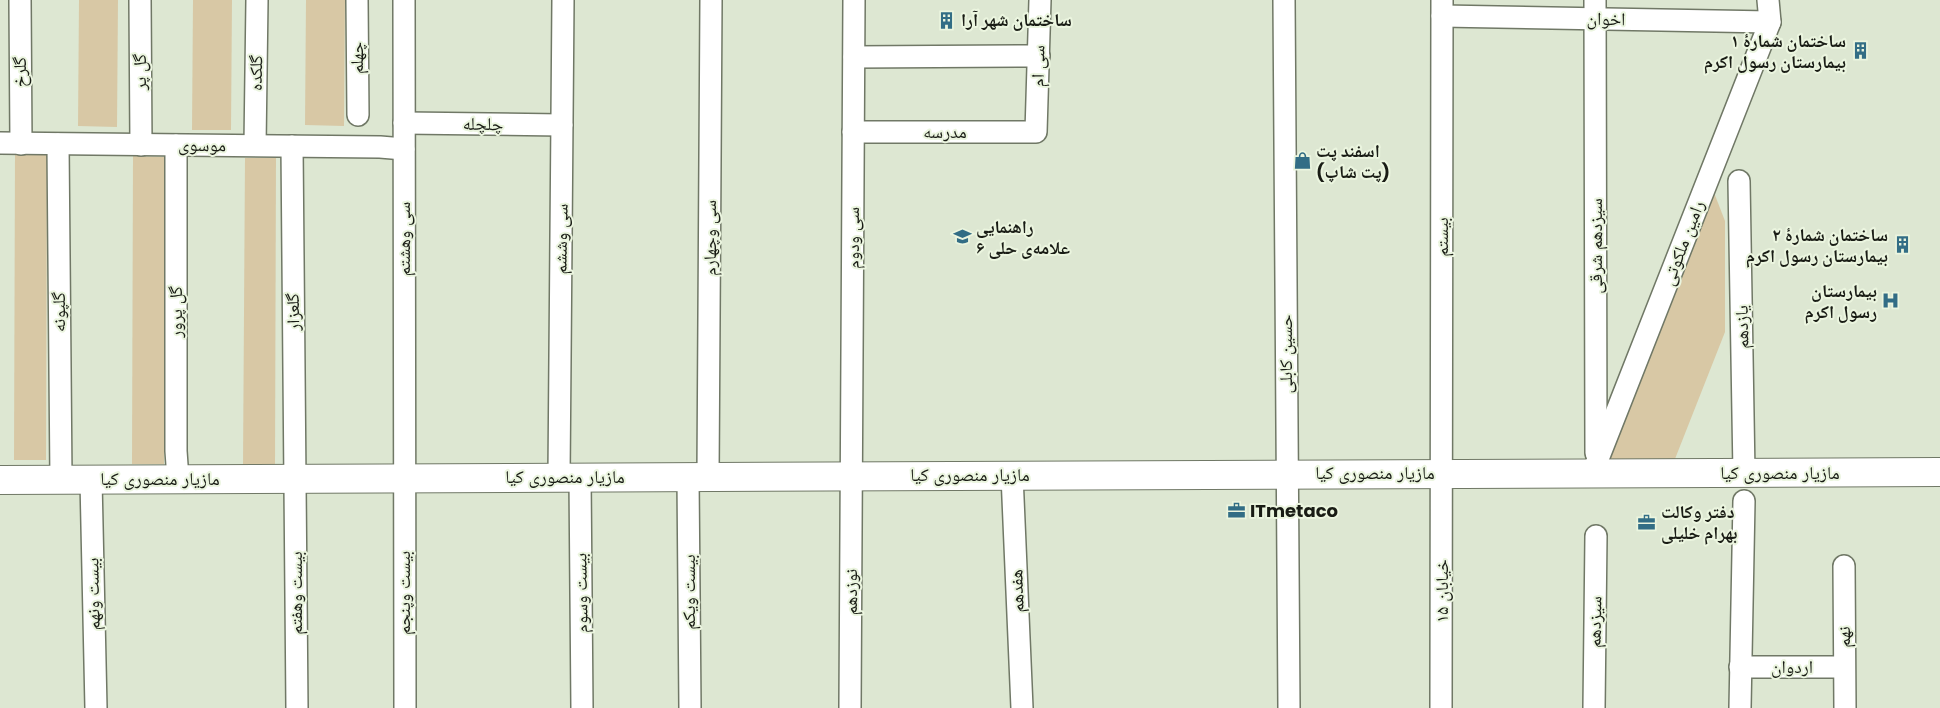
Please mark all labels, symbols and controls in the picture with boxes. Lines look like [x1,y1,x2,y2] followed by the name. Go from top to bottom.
[1586,6,1626,31] street label: اخوان
[961,7,1072,32] place label: ساختمان شهر آرا
[937,10,957,30] building icon: ساختمان شهر آرا
[1704,28,1846,74] place label: ساختمان شمارهٔ ۱ بیمارستان رسول اکرم
[1850,41,1870,61] building icon: ساختمان شمارهٔ ۱ بیمارستان رسول اکرم
[344,42,369,74] street label: چهلم
[1025,45,1050,87] street label: سی ام
[127,53,152,91] street label: گل پر
[243,54,268,91] street label: گلکده
[7,56,32,87] street label: گلرخ
[463,111,503,136] street label: چلچله
[923,119,967,144] street label: مدرسه
[178,132,226,157] street label: موسوی
[1316,138,1390,184] place label: اسفند پت (پت شاپ)
[1292,151,1312,171] shop icon: اسفند پت (پت شاپ)
[1655,197,1710,289] street label: رامین ملکوتی
[1583,198,1608,294] street label: سیزدهم شرقی
[697,200,722,276] street label: سی وچهارم
[391,202,416,276] street label: سی وهشتم
[547,203,574,275] street label: سی وششم
[840,207,865,269] street label: سی ودوم
[976,214,1070,260] place label: راهنمایی علامه‌ی حلی ۶
[1429,217,1454,257] street label: بیستم
[1746,222,1888,268] place label: ساختمان شمارهٔ ۲ بیمارستان رسول اکرم
[952,227,972,247] school or university icon: راهنمایی علامه‌ی حلی ۶
[1892,235,1912,255] building icon: ساختمان شمارهٔ ۲ بیمارستان رسول اکرم
[1805,278,1877,324] place label: بیمارستان رسول اکرم
[163,286,188,339] street label: گل پرور
[1881,291,1901,311] hospital icon: بیمارستان رسول اکرم
[46,292,71,332] street label: گلپونه
[280,292,305,332] street label: گلعزار
[1729,305,1754,349] street label: یازدهم
[1273,315,1298,393] street label: حسین کابلی
[1315,460,1435,485] street label: مازیار منصوری کیا
[1720,460,1840,485] street label: مازیار منصوری کیا
[910,462,1030,487] street label: مازیار منصوری کیا
[505,464,625,489] street label: مازیار منصوری کیا
[100,466,220,491] street label: مازیار منصوری کیا
[1250,498,1338,523] place label: ITmetaco
[1661,499,1738,545] place label: دفتر وکالت بهرام خلیلی
[1226,501,1246,521] office icon: ITmetaco
[1637,512,1657,532] office icon: دفتر وکالت بهرام خلیلی
[283,551,308,635] street label: بیست وهفتم
[391,551,416,635] street label: بیست وپنجم
[567,553,594,633] street label: بیست وسوم
[676,554,701,630] street label: بیست ویکم
[79,557,106,631] street label: بیست ونهم
[1429,559,1454,623] street label: خیابان ۱۵
[838,569,863,615] street label: نوزدهم
[1003,569,1030,613] street label: هفدهم
[1582,596,1607,648] street label: سیزدهم
[1831,626,1856,648] street label: نهم
[1771,654,1813,679] street label: اردوان

